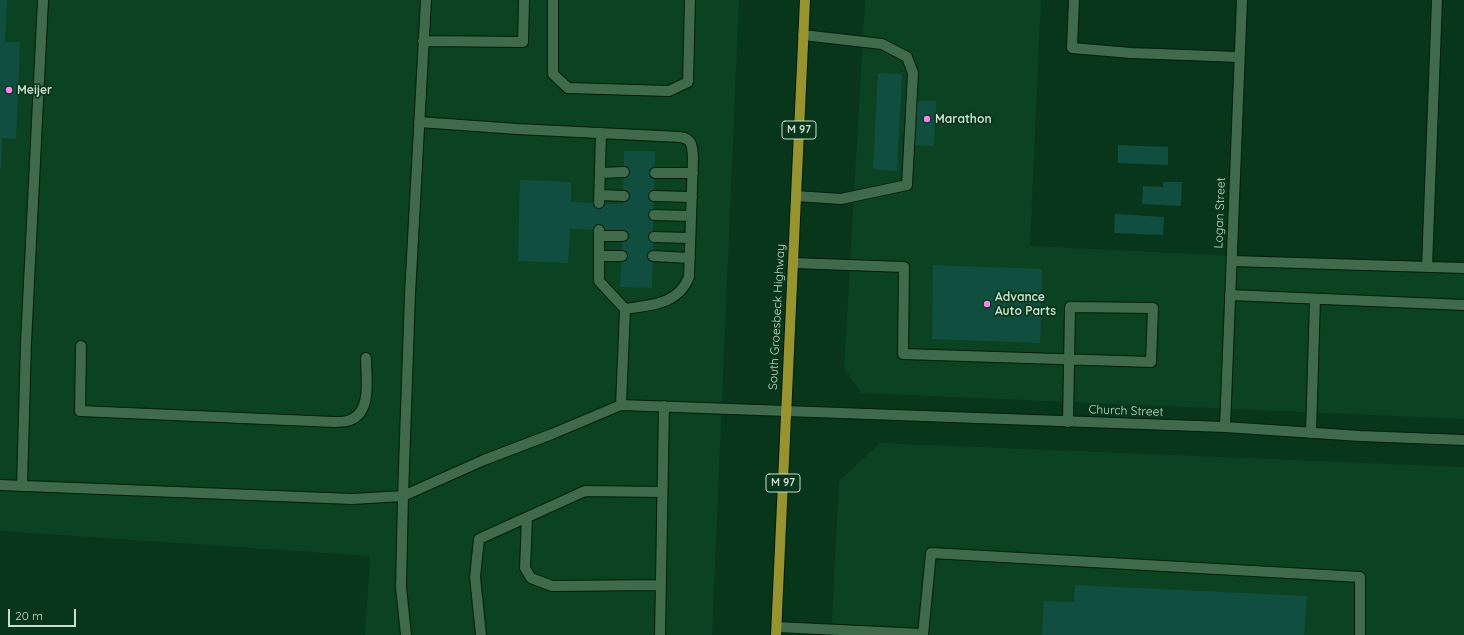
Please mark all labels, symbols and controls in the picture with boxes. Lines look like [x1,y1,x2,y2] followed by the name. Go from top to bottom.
[17,83,52,97] place label: Meijer
[4,85,14,95] marker: Meijer
[935,112,992,126] place label: Marathon
[922,114,932,124] marker: Marathon
[782,121,816,139] road number: M 97
[1212,177,1228,249] street label: Logan Street
[766,244,788,390] street label: South Groesbeck Highway
[995,290,1056,318] place label: Advance Auto Parts
[982,299,992,309] marker: Advance Auto Parts
[1088,402,1164,420] street label: Church Street
[766,474,800,492] road number: M 97
[10,601,78,627] scale bar
[15,608,43,623] text: 20 m

